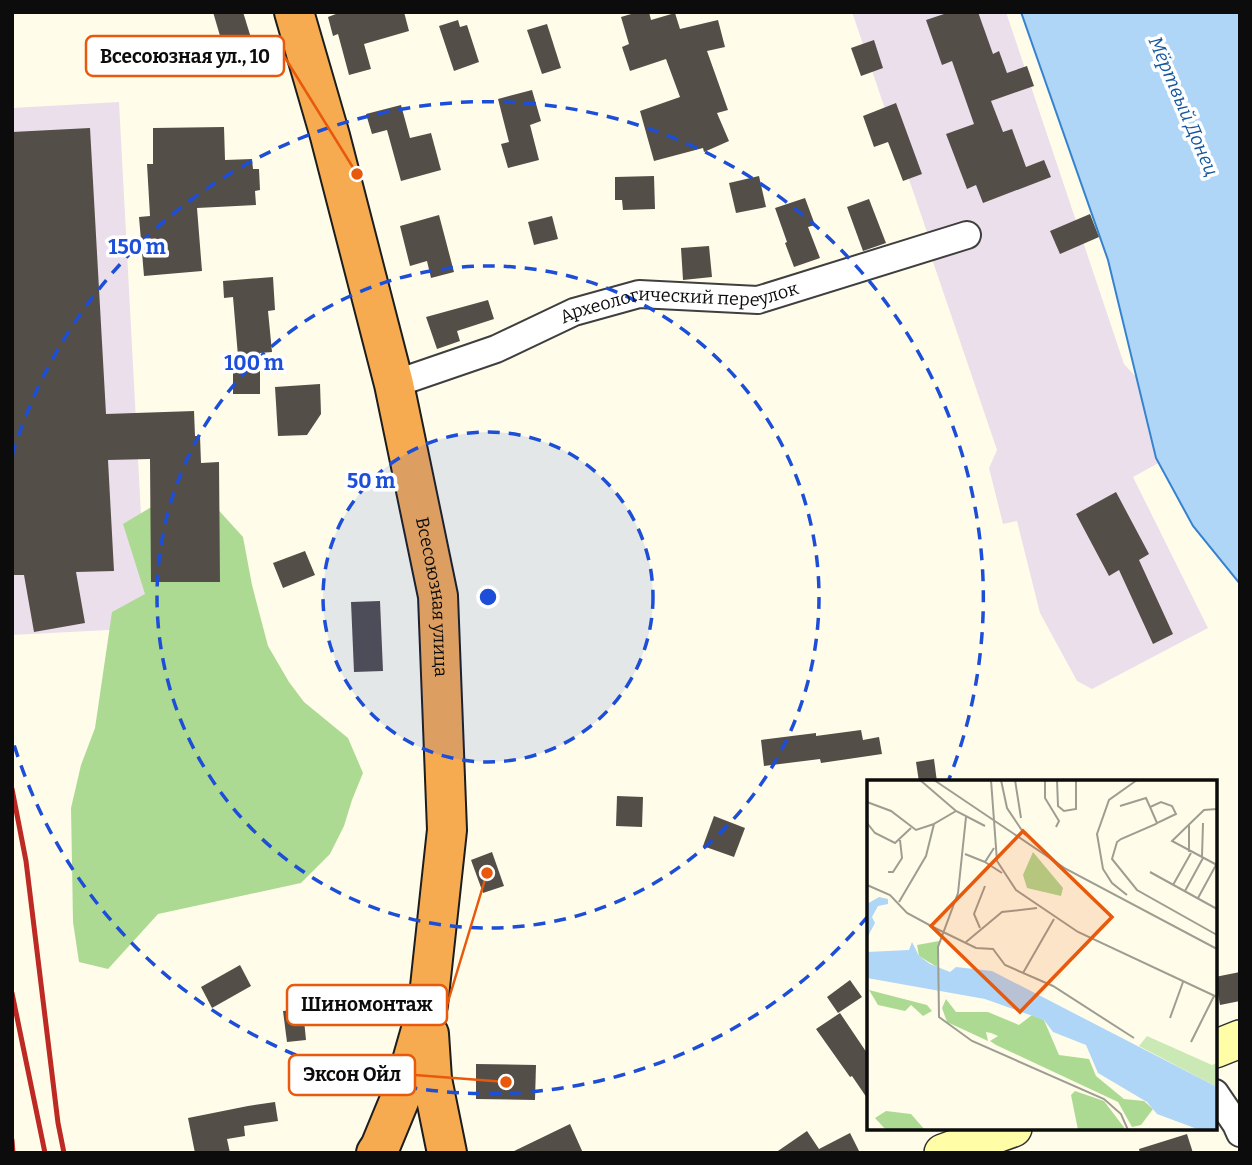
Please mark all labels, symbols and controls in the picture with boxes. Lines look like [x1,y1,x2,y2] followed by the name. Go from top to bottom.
[1144,33,1223,180] water label: Мёртвый Донец
[86,36,284,76] callout: Всесоюзная ул., 10
[100,45,270,68] text: Всесоюзная ул., 10
[108,234,166,260] text: 150 m
[556,277,801,328] street label: Археологический переулок
[224,350,284,376] text: 100 m
[347,468,395,494] text: 50 m
[411,515,452,677] street label: Всесоюзная улица
[476,585,500,609] centre of rings
[867,780,1217,1130] inset map
[287,985,447,1025] callout: Шиномонтаж
[301,993,433,1016] text: Шиномонтаж
[289,1055,415,1095] callout: Эксон Ойл
[303,1063,401,1086] text: Эксон Ойл

